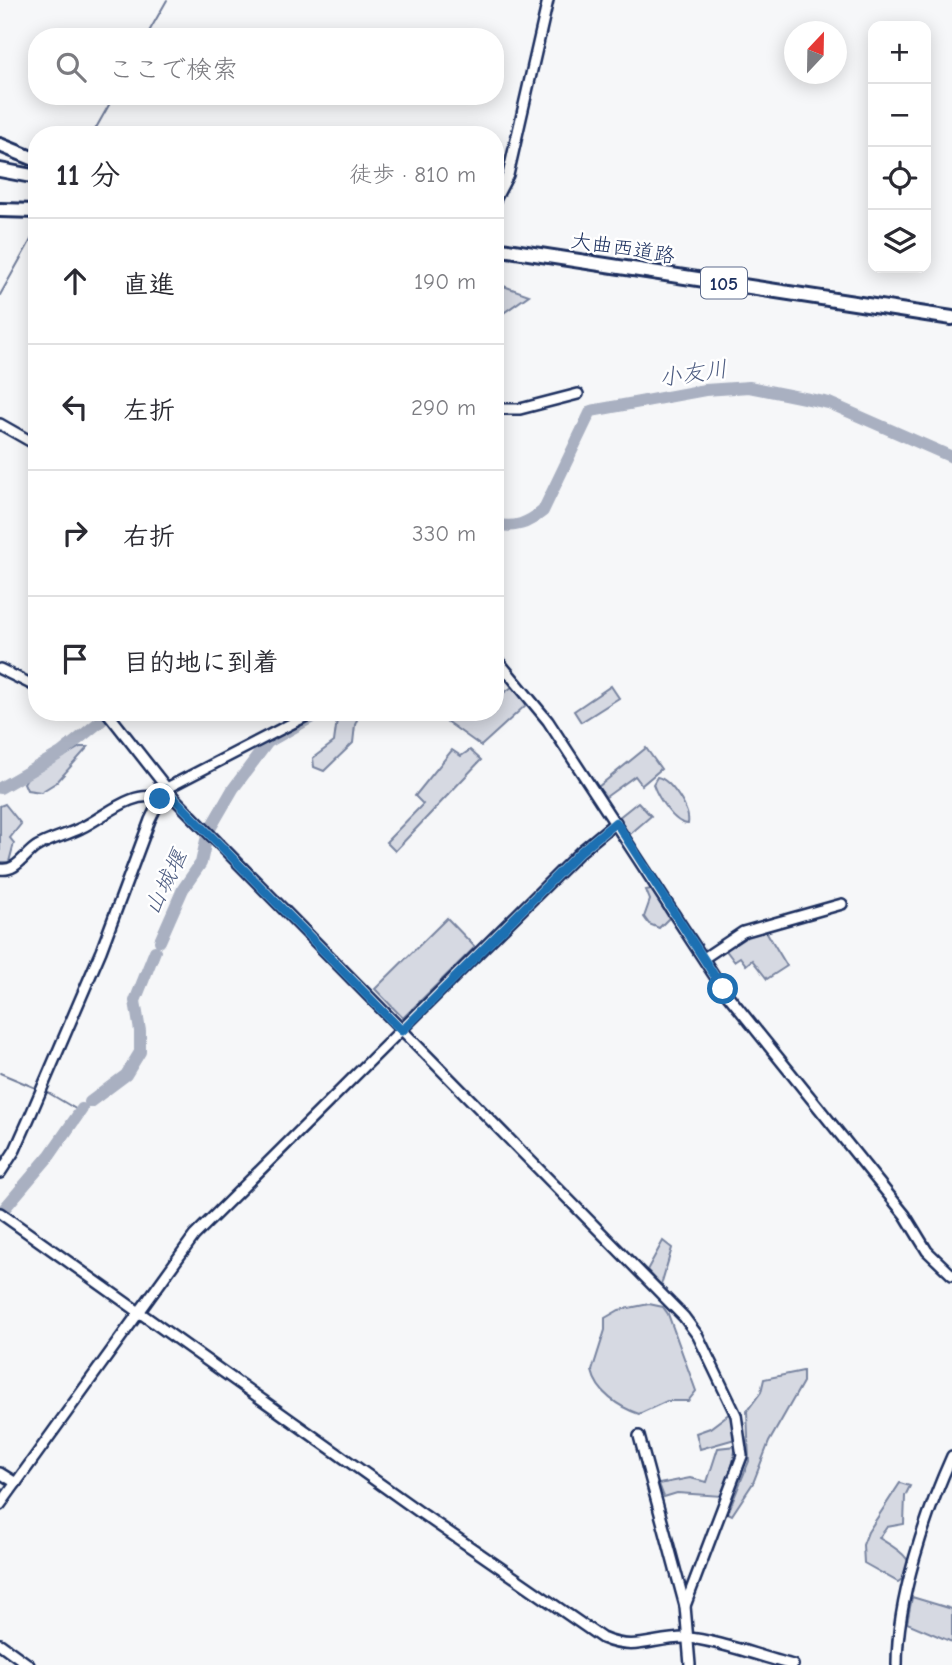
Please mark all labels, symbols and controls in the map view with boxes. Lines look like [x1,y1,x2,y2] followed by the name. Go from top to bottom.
[784,21,847,84] north arrow
[868,21,931,273] map controls
[868,21,931,84] button: +
[28,28,504,105] search box
[52,48,90,86] icon: search
[108,55,238,85] text: ここで検索
[868,84,931,147] button: −
[868,147,931,210] button: locate
[56,158,120,193] text: 11 分
[349,161,476,188] text: 徒歩 · 810 m
[868,210,931,273] button: layers
[569,228,677,268] street label: 大曲西道路
[56,262,94,300] icon: ahead
[414,268,476,295] text: 190 m
[701,268,747,298] road number: 105
[123,270,175,300] text: 直進
[657,355,729,392] water label: 小友川
[56,388,94,426] icon: left
[411,394,476,421] text: 290 m
[123,396,175,426] text: 左折
[56,514,94,552] icon: right
[412,520,476,547] text: 330 m
[123,522,175,552] text: 右折
[56,640,94,678] icon: arrive
[123,648,279,678] text: 目的地に到着
[144,783,175,814] route end
[138,843,194,919] water label: 山城堰
[707,973,738,1004] route start

